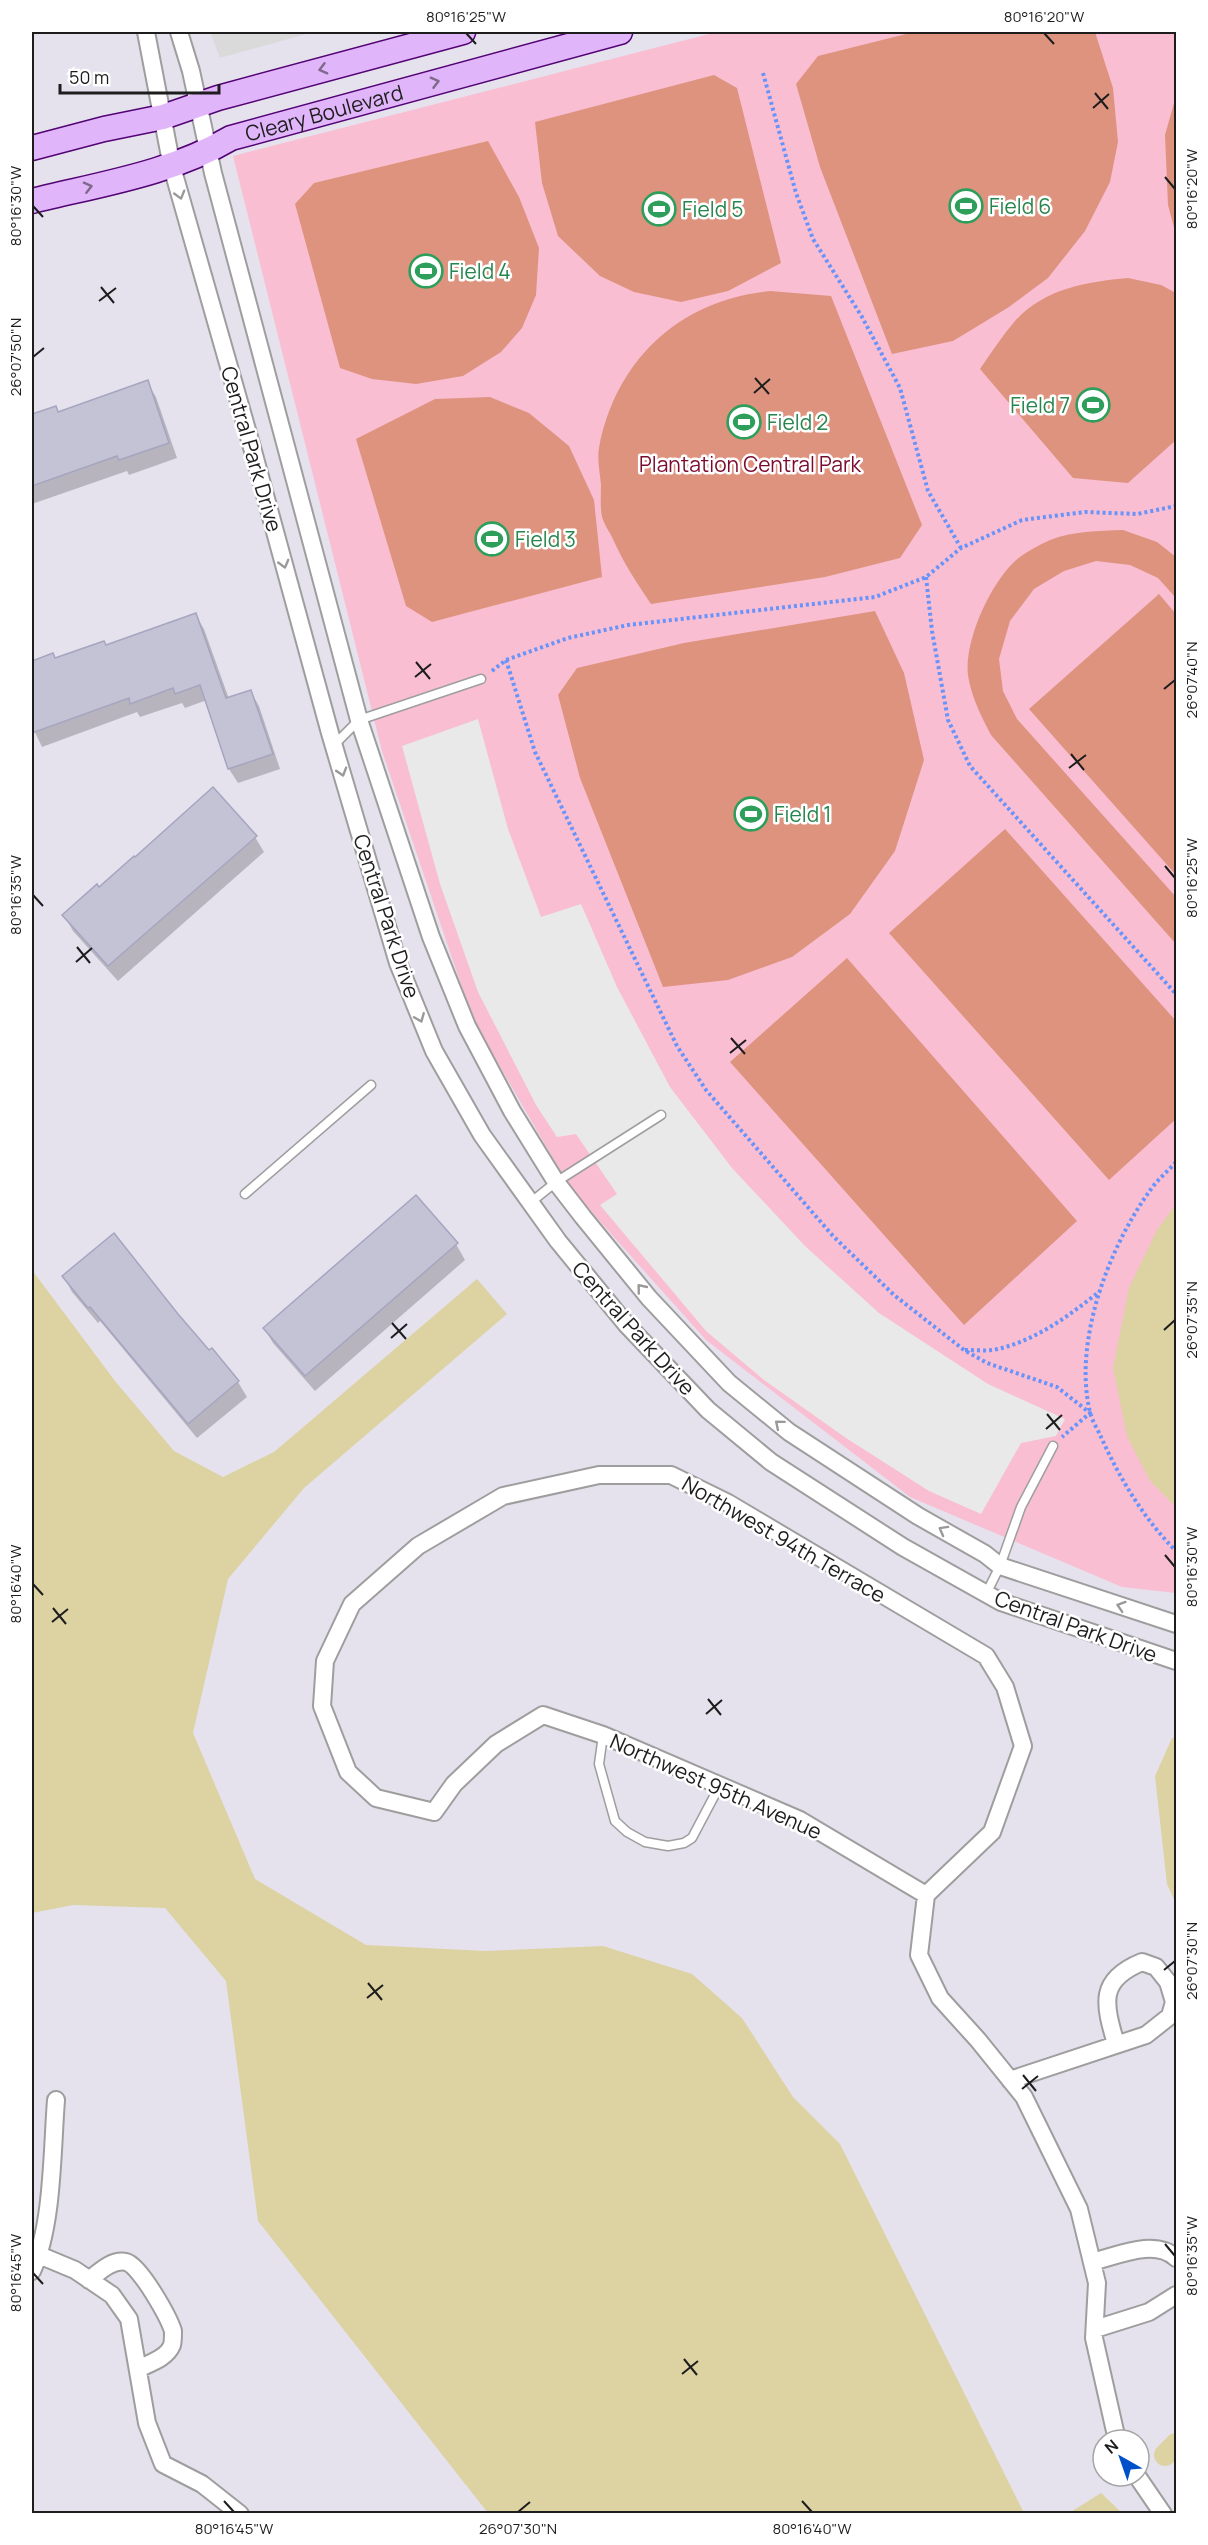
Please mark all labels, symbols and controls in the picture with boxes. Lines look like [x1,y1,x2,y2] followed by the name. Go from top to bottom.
[426,6,506,27] text: 80°16'25"W
[1004,6,1084,27] text: 80°16'20"W
[60,57,219,95] scale bar
[318,62,328,75] one-way arrow
[69,65,109,89] text: 50 m
[430,77,440,90] one-way arrow
[242,78,406,148] street label: Cleary Boulevard
[1181,149,1202,229] text: 80°16'20"W
[5,166,26,246] text: 80°16'30"W
[83,182,93,195] one-way arrow
[948,188,984,224] sports icon: Field 6
[173,189,185,200] one-way arrow
[641,191,677,227] sports icon: Field 5
[989,192,1051,220] place label: Field 6
[682,195,743,223] place label: Field 5
[408,253,444,289] sports icon: Field 4
[449,257,511,285] place label: Field 4
[5,318,26,396] text: 26°07'50"N
[215,363,289,535] street label: Central Park Drive
[1075,387,1111,423] sports icon: Field 7
[1010,391,1070,419] place label: Field 7
[726,404,762,440] sports icon: Field 2
[767,408,828,436] place label: Field 2
[639,450,862,478] park label: Plantation Central Park
[474,521,510,557] sports icon: Field 3
[515,525,576,553] place label: Field 3
[277,558,289,569] one-way arrow
[1181,642,1202,718] text: 26°07'40"N
[335,767,347,777] one-way arrow
[733,796,769,832] sports icon: Field 1
[774,800,832,828] place label: Field 1
[347,830,427,1002] street label: Central Park Drive
[1181,838,1202,918] text: 80°16'25"W
[5,855,26,935] text: 80°16'35"W
[413,1012,425,1023] one-way arrow
[566,1255,702,1401] street label: Central Park Drive
[1181,1281,1202,1359] text: 26°07'35"N
[637,1284,648,1295] one-way arrow
[775,1421,786,1432] one-way arrow
[677,1469,891,1609] street label: Northwest 94th Terrace
[939,1526,949,1537] one-way arrow
[1181,1527,1202,1607] text: 80°16'30"W
[5,1544,26,1624] text: 80°16'40"W
[991,1584,1161,1668] street label: Central Park Drive
[1116,1600,1127,1613] one-way arrow
[606,1727,826,1845] street label: Northwest 95th Avenue
[1181,1922,1202,2000] text: 26°07'30"N
[1181,2216,1202,2296] text: 80°16'35"W
[5,2234,26,2312] text: 80°16'45"W
[1091,2428,1151,2488] north arrow
[1100,2434,1123,2459] text: N
[195,2518,273,2539] text: 80°16'45"W
[479,2518,557,2539] text: 26°07'30"N
[772,2518,852,2539] text: 80°16'40"W

